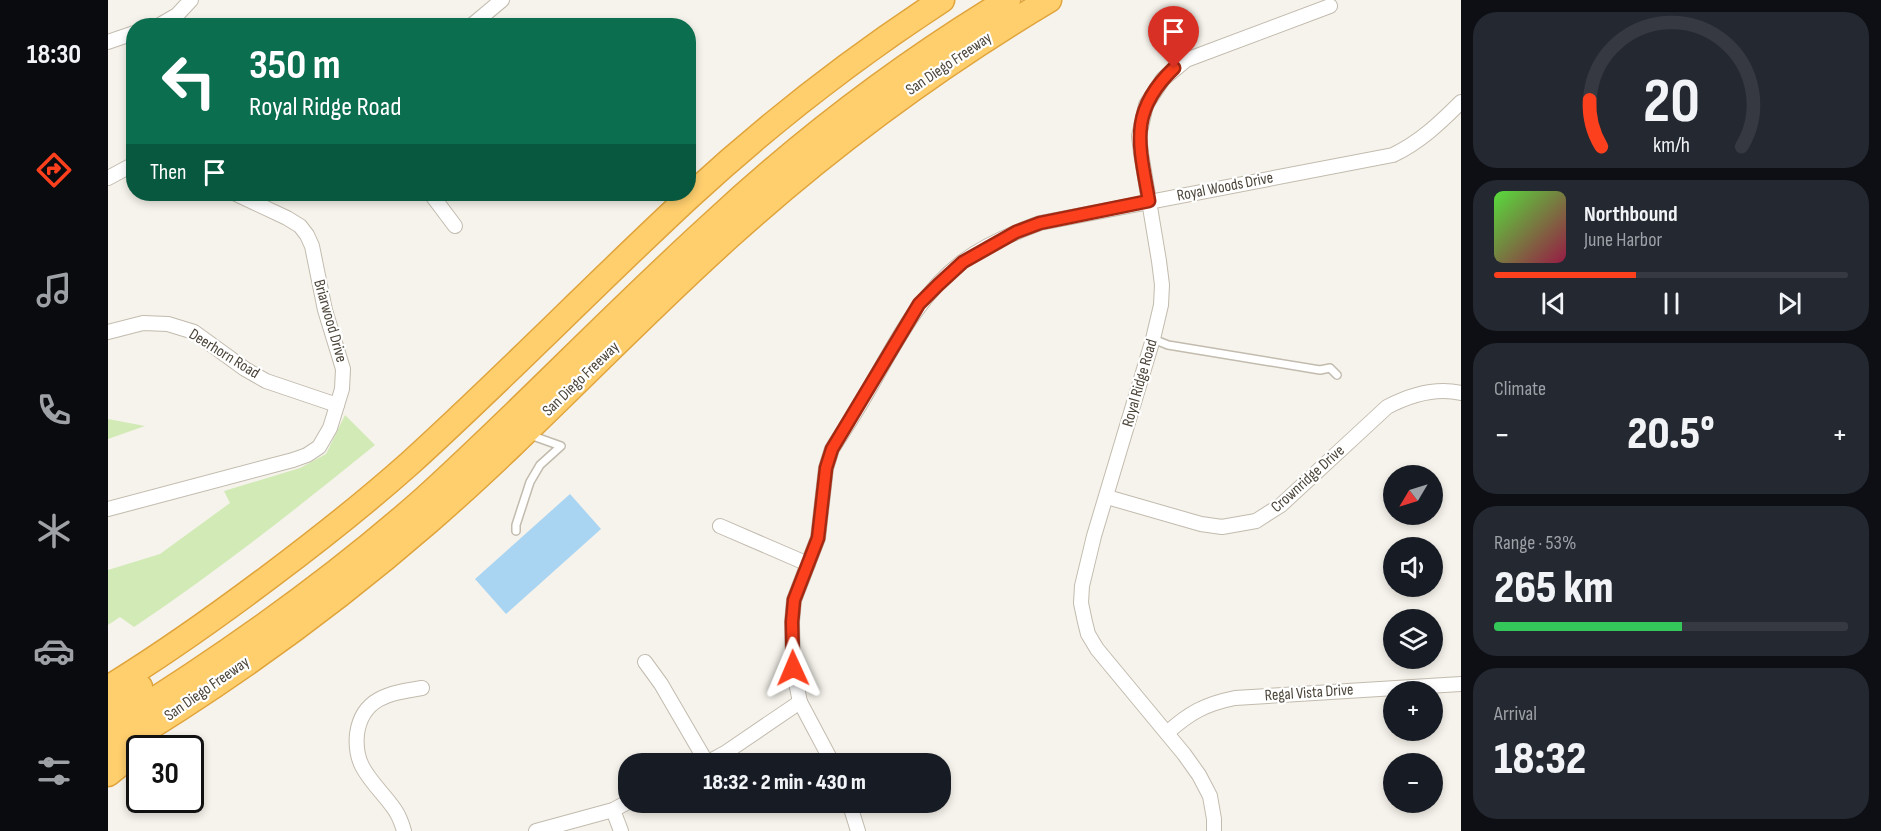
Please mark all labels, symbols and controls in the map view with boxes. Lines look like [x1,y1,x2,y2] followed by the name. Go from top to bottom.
[1148,6,1199,68] pin
[1157,15,1190,48] icon: arrive
[902,28,996,100] street label: San Diego Freeway
[27,39,81,71] text: 18:30
[249,40,341,91] text: 350 m
[150,42,228,120] icon: left
[1642,65,1700,140] text: 20
[249,91,401,123] text: Royal Ridge Road
[1652,133,1690,158] text: km/h
[33,149,75,191] icon: directions
[198,156,231,189] icon: arrive
[150,159,186,186] text: Then
[1175,168,1275,206] street label: Royal Woods Drive
[1584,201,1678,228] text: Northbound
[1584,228,1662,252] text: June Harbor
[33,269,75,311] icon: music
[309,278,351,364] street label: Briarwood Drive
[1537,287,1570,320] icon: previous
[1655,287,1688,320] icon: pause
[1773,287,1806,320] icon: next
[185,325,263,383] street label: Deerhorn Road
[1118,337,1162,429] street label: Royal Ridge Road
[539,338,623,420] street label: San Diego Freeway
[1494,377,1546,401] text: Climate
[33,389,75,431] icon: phone
[1627,407,1715,462] text: 20.5°
[1494,415,1510,455] text: −
[1832,415,1848,455] text: +
[1267,441,1349,517] street label: Crownridge Drive
[1383,465,1443,525] north arrow
[1383,465,1443,813] map controls
[33,510,75,552] icon: climate
[1494,531,1576,555] text: Range · 53%
[1383,537,1443,597] button: sound
[1494,561,1614,616] text: 265 km
[1383,609,1443,669] button: layers
[33,630,75,672] icon: car
[761,636,825,700] position arrow
[161,653,253,725] street label: San Diego Freeway
[1264,680,1354,706] street label: Regal Vista Drive
[1383,681,1443,741] button: +
[1494,702,1537,726] text: Arrival
[1494,732,1586,787] text: 18:32
[126,735,204,813] speed limit sign: 30
[33,750,75,792] icon: filters
[1383,753,1443,813] button: −
[703,769,866,796] text: 18:32 · 2 min · 430 m

